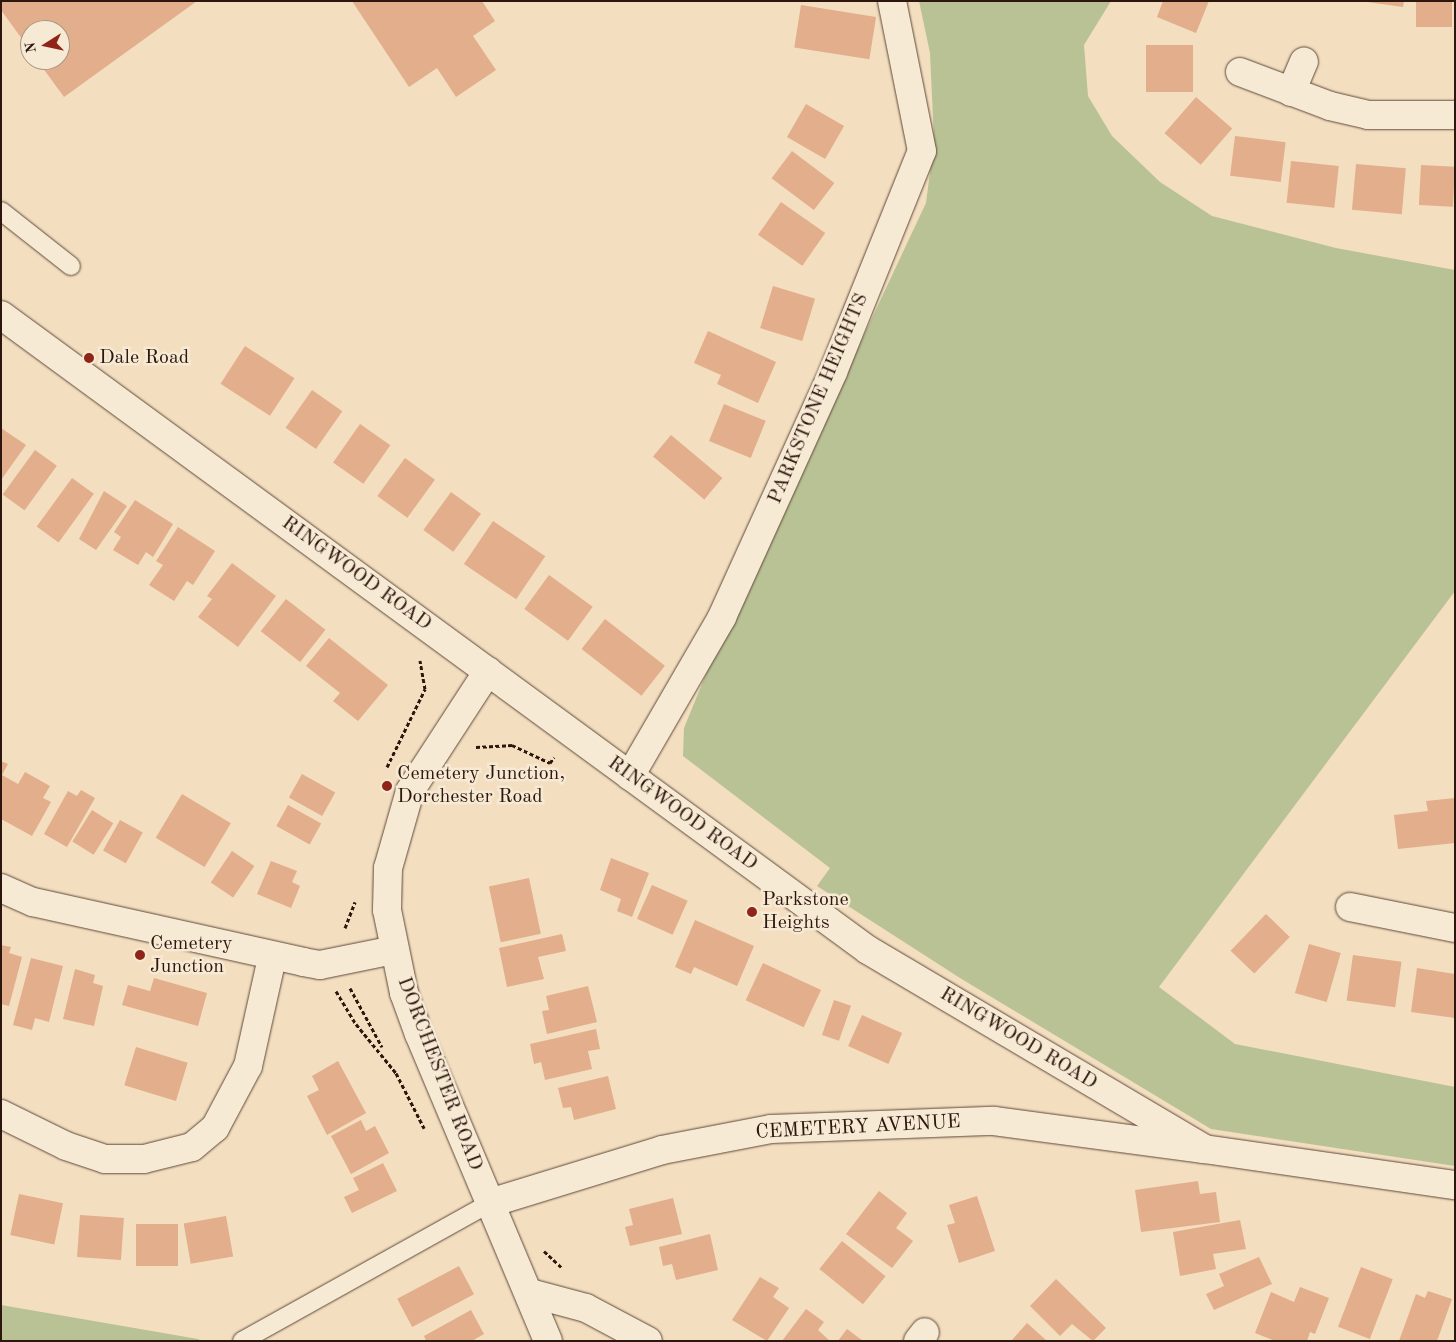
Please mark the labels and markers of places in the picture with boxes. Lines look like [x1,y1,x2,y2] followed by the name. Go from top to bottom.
[99,346,189,370] place label: Dale Road
[83,352,95,364] marker: Dale Road
[397,762,565,809] place label: Cemetery Junction, Dorchester Road
[381,780,393,792] marker: Cemetery Junction, Dorchester Road
[762,888,849,935] place label: Parkstone Heights
[746,906,758,918] marker: Parkstone Heights
[150,932,233,979] place label: Cemetery Junction
[134,949,146,961] marker: Cemetery Junction

